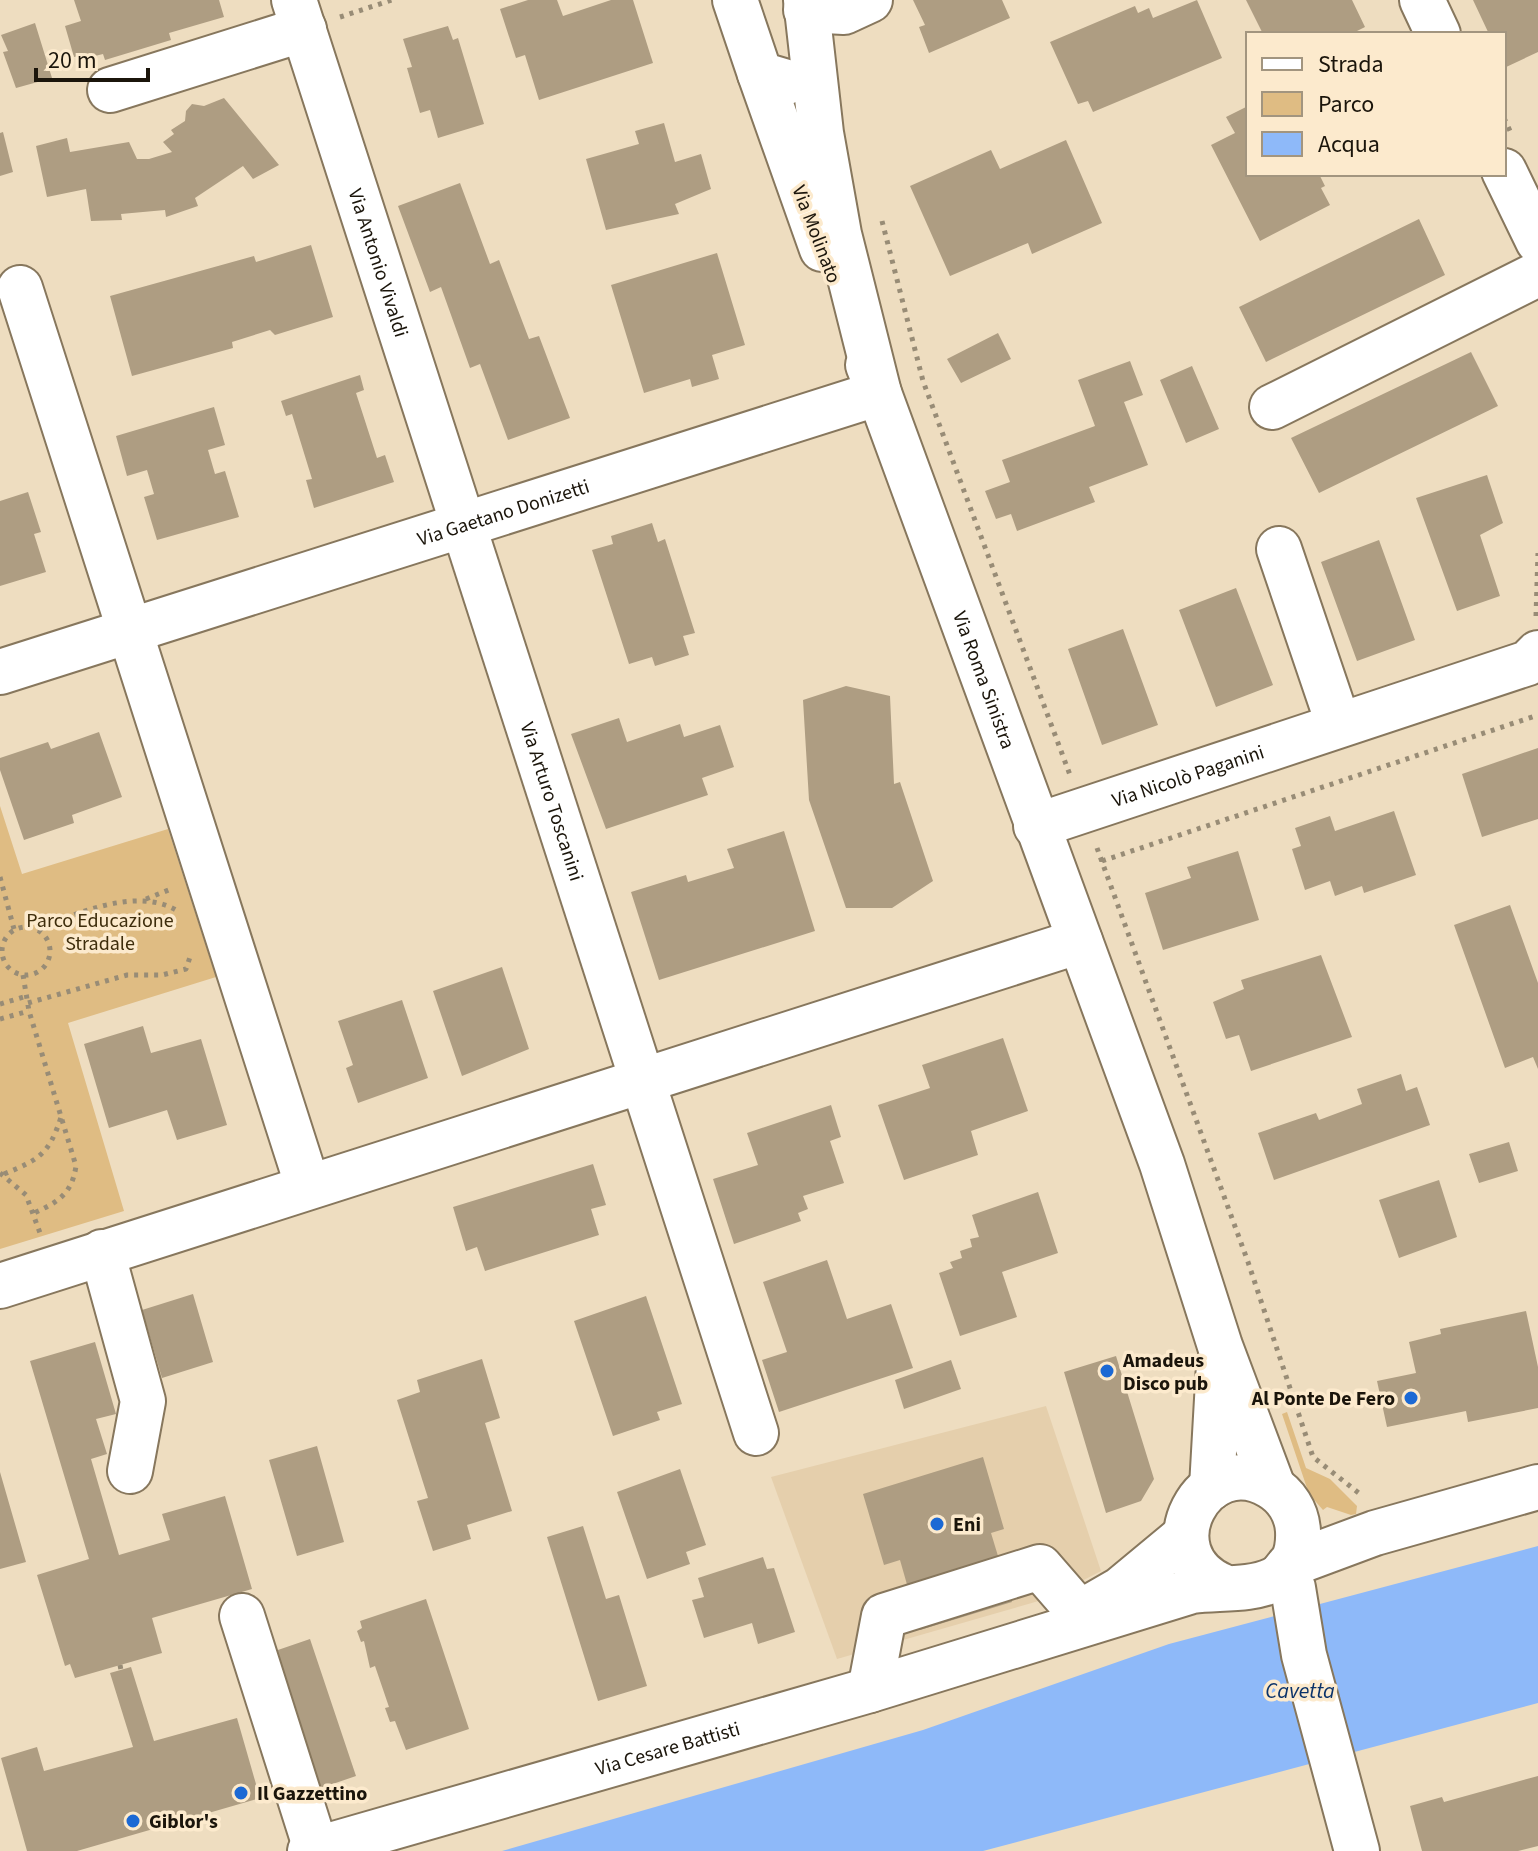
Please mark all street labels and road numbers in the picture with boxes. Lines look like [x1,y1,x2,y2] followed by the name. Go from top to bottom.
[785,181,848,287] street label: Via Molinato
[341,185,415,341] street label: Via Antonio Vivaldi
[414,473,593,554] street label: Via Gaetano Donizetti
[945,607,1021,753] street label: Via Roma Sinistra
[513,719,590,885] street label: Via Arturo Toscanini
[1108,738,1268,815] street label: Via Nicolò Paganini
[592,1715,743,1783] street label: Via Cesare Battisti

